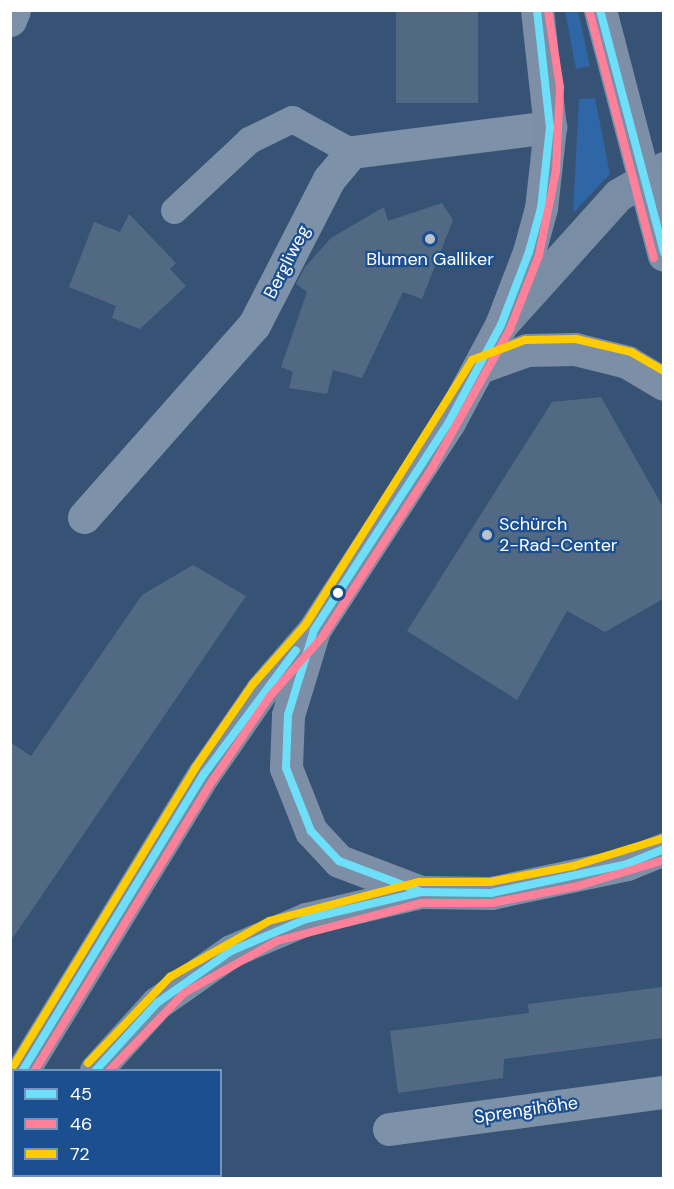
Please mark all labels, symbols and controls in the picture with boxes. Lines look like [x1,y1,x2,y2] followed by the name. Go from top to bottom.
[259,222,315,302] street label: Bergliweg
[423,232,437,246] marker: Blumen Galliker
[366,248,494,270] place label: Blumen Galliker
[499,514,618,556] place label: Schürch 2-Rad-Center
[480,528,494,542] marker: Schürch 2-Rad-Center
[332,587,344,599] unlabelled marker
[12,1069,222,1177] legend
[70,1082,92,1106] text: 45
[473,1092,579,1128] street label: Sprengihöhe
[70,1112,92,1136] text: 46
[70,1142,90,1166] text: 72

